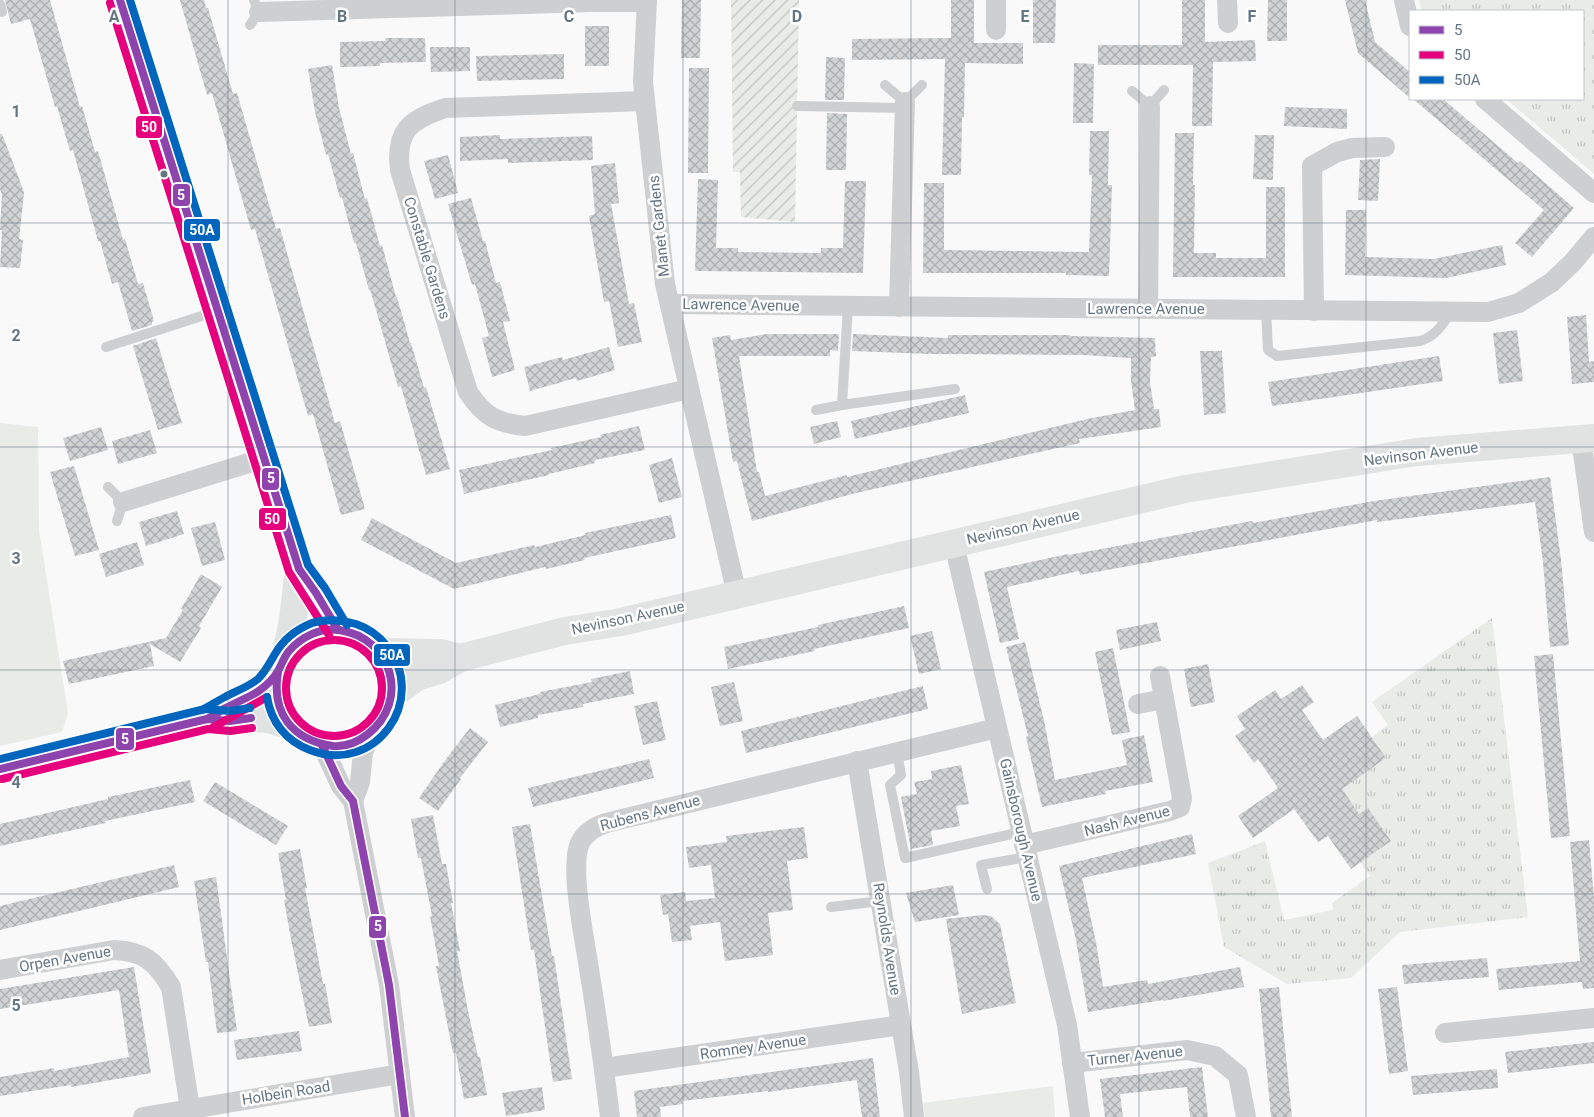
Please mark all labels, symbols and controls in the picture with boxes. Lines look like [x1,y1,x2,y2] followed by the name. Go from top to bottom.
[109,7,120,26] text: A
[337,7,347,26] text: B
[564,7,574,26] text: C
[792,7,802,26] text: D
[1021,7,1030,26] text: E
[1248,7,1257,26] text: F
[1409,10,1584,100] legend
[1454,21,1462,39] text: 5
[1454,46,1471,64] text: 50
[1454,71,1481,89] text: 50A
[11,102,21,121] text: 1
[135,115,163,139] line badge: 50
[141,119,157,135] text: 50
[159,169,169,179] unlabelled marker
[645,174,673,278] street label: Manet Gardens
[172,183,191,207] line badge: 5
[177,187,185,203] text: 5
[400,195,454,321] street label: Constable Gardens
[183,218,221,242] line badge: 50A
[189,222,215,238] text: 50A
[682,295,800,315] street label: Lawrence Avenue
[1087,300,1205,318] street label: Lawrence Avenue
[11,326,21,345] text: 2
[1363,438,1479,470] street label: Nevinson Avenue
[261,467,280,491] line badge: 5
[267,470,275,486] text: 5
[965,505,1081,549] street label: Nevinson Avenue
[258,507,287,531] line badge: 50
[264,511,280,527] text: 50
[11,549,21,568] text: 3
[570,597,686,639] street label: Nevinson Avenue
[373,643,411,667] line badge: 50A
[379,647,405,663] text: 50A
[115,727,135,751] line badge: 5
[121,731,129,747] text: 5
[996,757,1046,903] street label: Gainsborough Avenue
[11,773,21,792] text: 4
[598,791,702,835] street label: Rubens Avenue
[1082,802,1172,840] street label: Nash Avenue
[869,881,905,997] street label: Reynolds Avenue
[368,915,387,939] line badge: 5
[374,918,382,934] text: 5
[18,942,112,976] street label: Orpen Avenue
[11,996,21,1015] text: 5
[699,1031,807,1063] street label: Romney Avenue
[1086,1042,1184,1070] street label: Turner Avenue
[240,1077,332,1109] street label: Holbein Road

